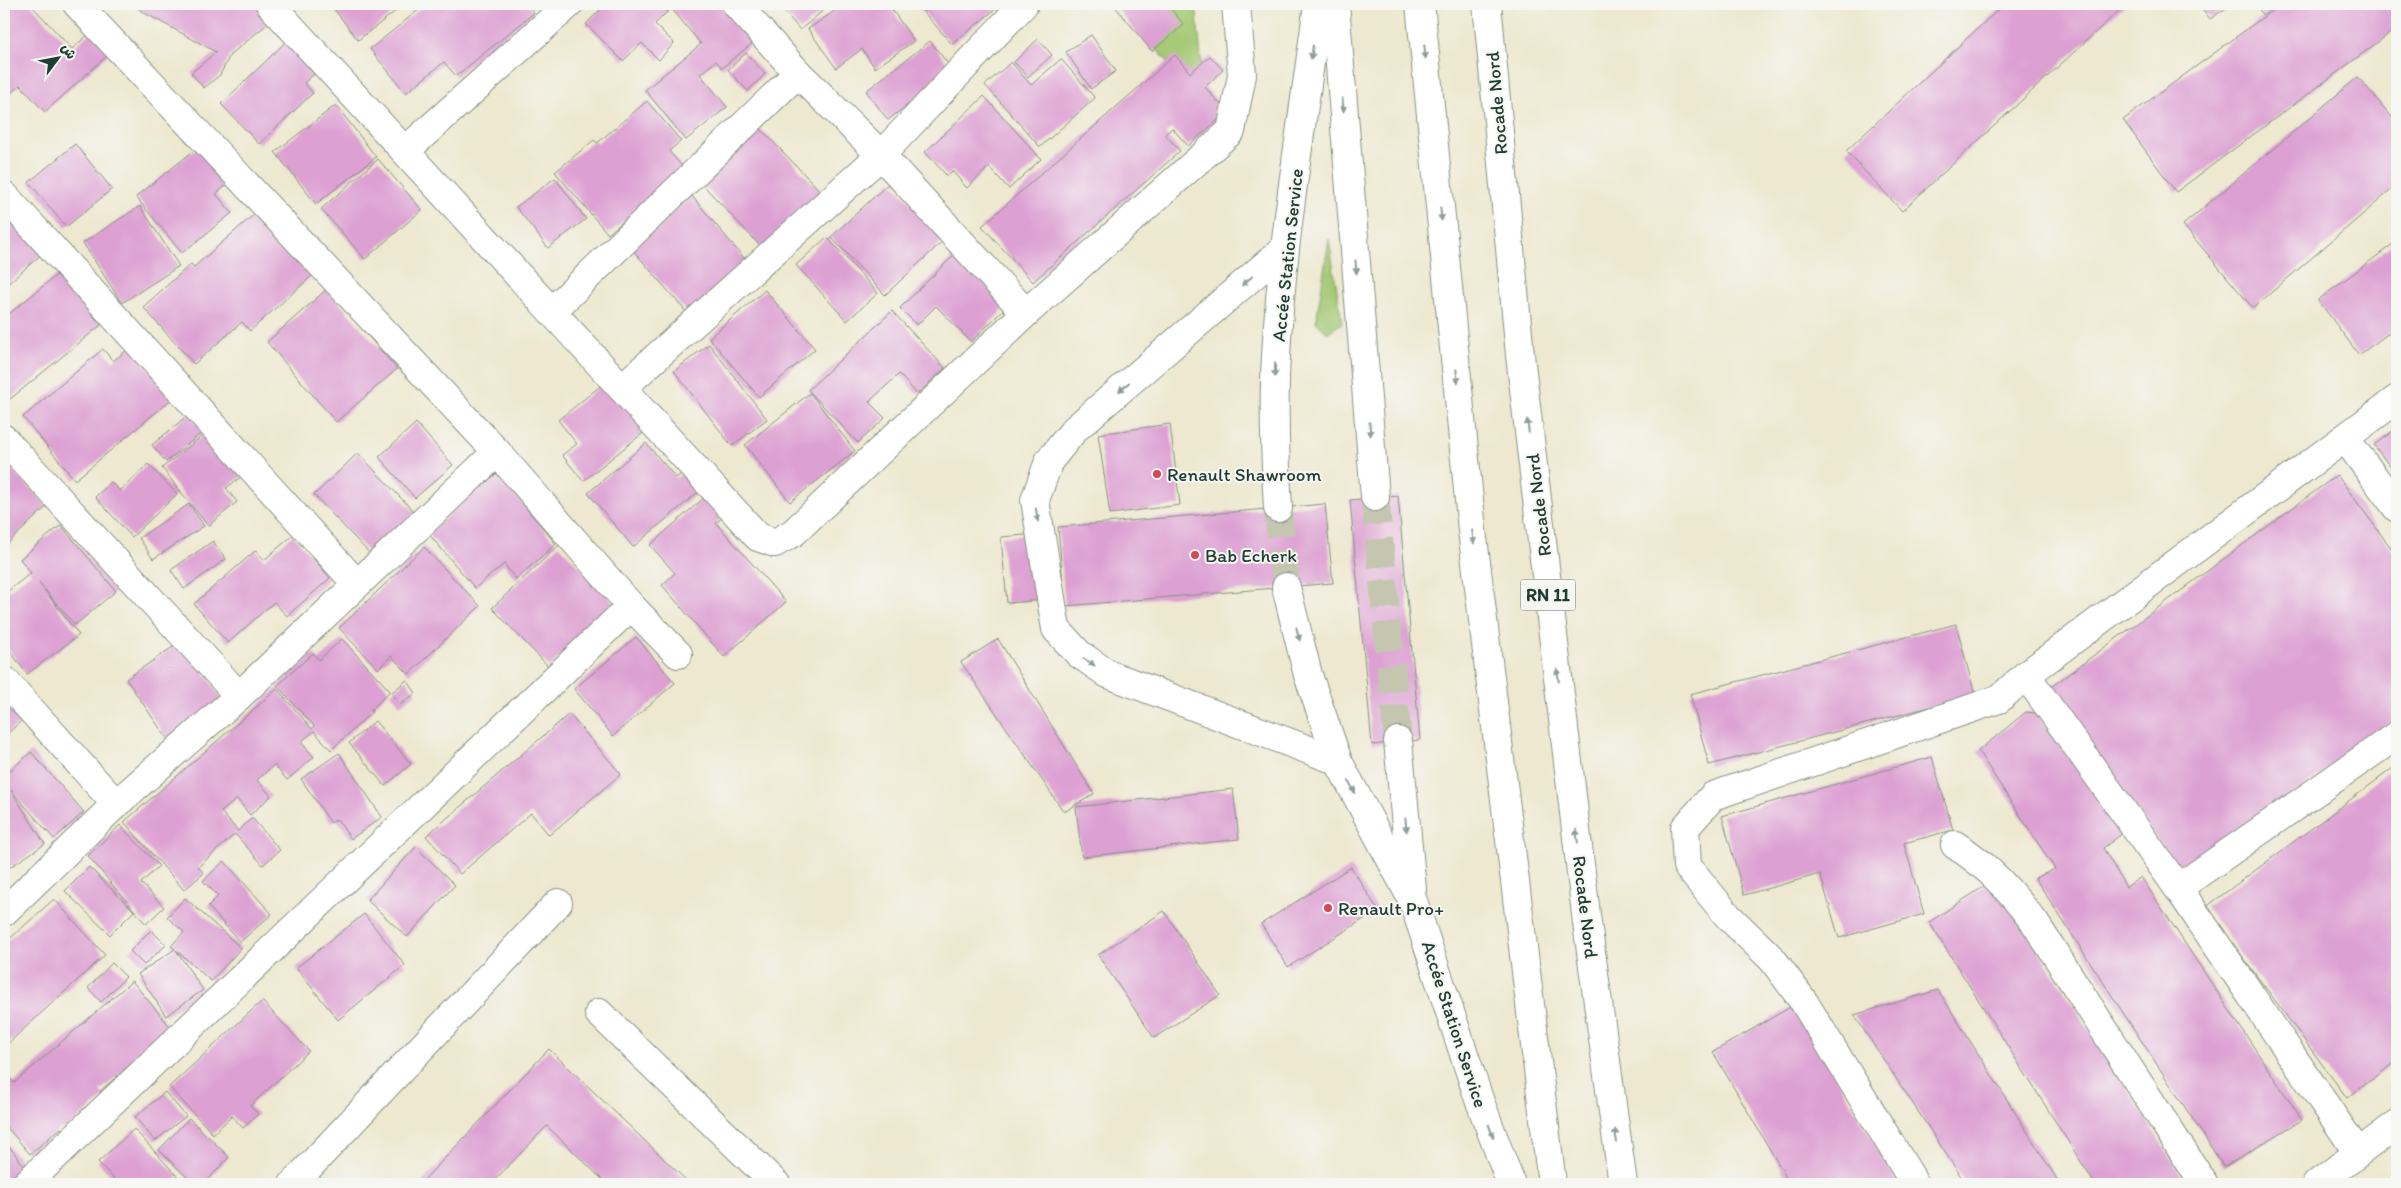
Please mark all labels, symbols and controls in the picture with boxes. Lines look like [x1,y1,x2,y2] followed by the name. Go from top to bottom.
[32,32,82,82] north arrow
[57,40,80,62] text: ش
[1308,44,1316,60] one-way arrow
[1421,45,1429,61] one-way arrow
[1480,50,1512,156] street label: Rocade Nord
[1339,97,1347,113] one-way arrow
[1267,167,1308,343] street label: Accée Station Service
[1437,206,1445,222] one-way arrow
[1353,259,1361,275] one-way arrow
[1241,275,1254,286] one-way arrow
[1271,362,1279,378] one-way arrow
[1453,368,1461,384] one-way arrow
[1118,381,1131,392] one-way arrow
[1524,418,1532,434] one-way arrow
[1366,421,1374,437] one-way arrow
[1521,452,1556,558] street label: Rocade Nord
[1167,463,1321,486] place label: Renault Shawroom
[1151,468,1163,480] marker: Renault Shawroom
[1034,507,1042,523] one-way arrow
[1469,530,1477,546] one-way arrow
[1205,544,1297,567] place label: Bab Echerk
[1189,549,1201,561] marker: Bab Echerk
[1520,580,1576,610] road number: RN 11
[1294,627,1302,642] one-way arrow
[1083,657,1096,666] one-way arrow
[1554,666,1562,682] one-way arrow
[1348,780,1356,795] one-way arrow
[1402,817,1410,833] one-way arrow
[1573,828,1581,844] one-way arrow
[1568,854,1603,960] street label: Rocade Nord
[1338,897,1444,920] place label: Renault Pro+
[1322,902,1334,914] marker: Renault Pro+
[1417,938,1492,1110] street label: Accée Station Service
[1488,1124,1495,1139] one-way arrow
[1612,1128,1620,1144] one-way arrow

